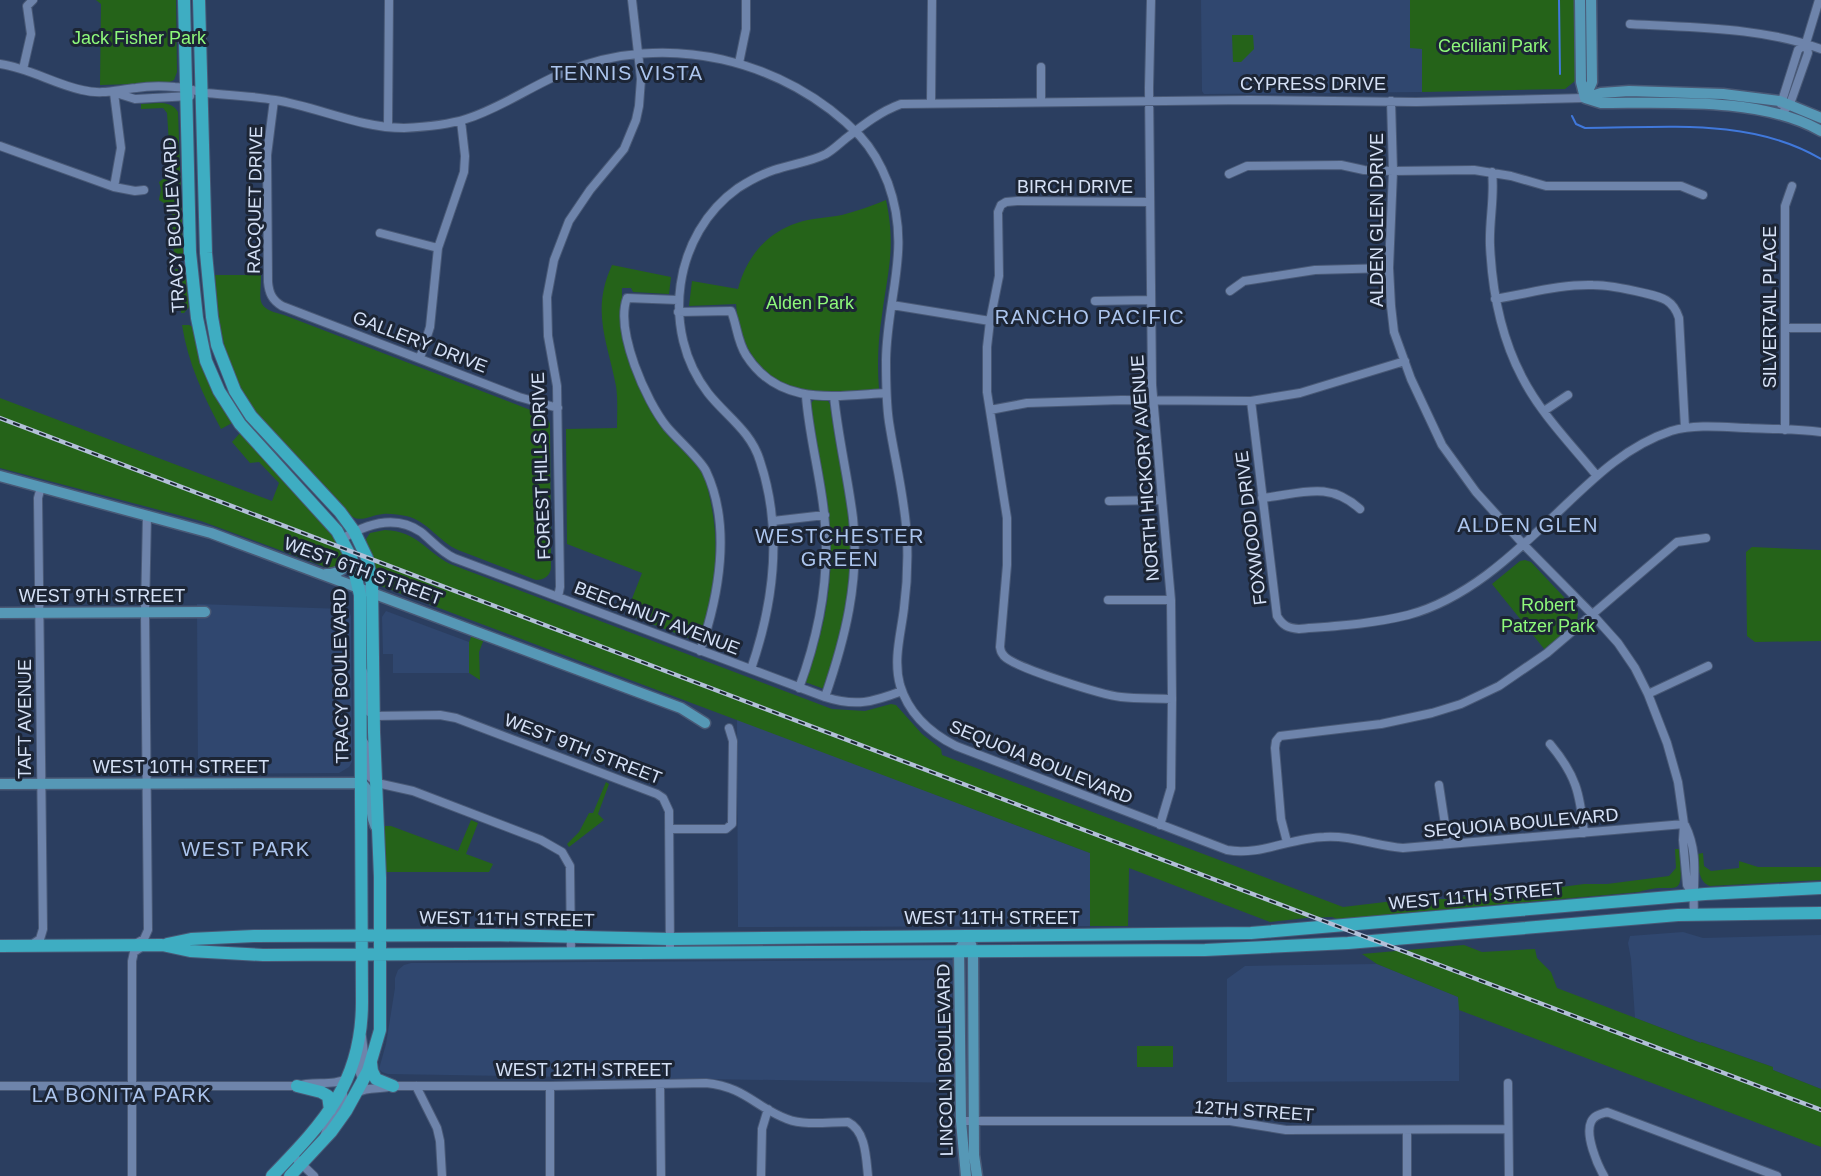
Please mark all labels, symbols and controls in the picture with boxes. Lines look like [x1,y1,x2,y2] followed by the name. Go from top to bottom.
[72,28,207,48] park label: Jack Fisher Park
[1438,36,1549,56] park label: Ceciliani Park
[550,62,704,84] district label: TENNIS VISTA
[1240,74,1386,94] street label: CYPRESS DRIVE
[244,126,266,274] street label: RACQUET DRIVE
[1367,133,1387,307] street label: ALDEN GLEN DRIVE
[159,137,189,313] street label: TRACY BOULEVARD
[1017,177,1133,197] street label: BIRCH DRIVE
[1760,226,1780,388] street label: SILVERTAIL PLACE
[766,293,855,313] park label: Alden Park
[995,306,1185,328] district label: RANCHO PACIFIC
[350,307,490,377] street label: GALLERY DRIVE
[1127,354,1163,582] street label: NORTH HICKORY AVENUE
[528,372,554,560] street label: FOREST HILLS DRIVE
[1232,450,1270,606] street label: FOXWOOD DRIVE
[1457,514,1599,536] district label: ALDEN GLEN
[755,525,925,570] district label: WESTCHESTER GREEN
[281,533,445,609] street label: WEST 6TH STREET
[572,577,742,659] street label: BEECHNUT AVENUE
[19,586,185,606] street label: WEST 9TH STREET
[329,588,353,764] street label: TRACY BOULEVARD
[1501,595,1596,636] park label: Robert Patzer Park
[15,659,35,779] street label: TAFT AVENUE
[502,710,664,788] street label: WEST 9TH STREET
[947,716,1135,808] street label: SEQUOIA BOULEVARD
[93,757,269,777] street label: WEST 10TH STREET
[1423,805,1619,841] street label: SEQUOIA BOULEVARD
[181,838,311,860] district label: WEST PARK
[1388,878,1564,914] street label: WEST 11TH STREET
[419,907,595,931] street label: WEST 11TH STREET
[904,908,1080,928] street label: WEST 11TH STREET
[933,963,957,1157] street label: LINCOLN BOULEVARD
[496,1060,672,1080] street label: WEST 12TH STREET
[32,1084,212,1106] district label: LA BONITA PARK
[1193,1097,1315,1125] street label: 12TH STREET

